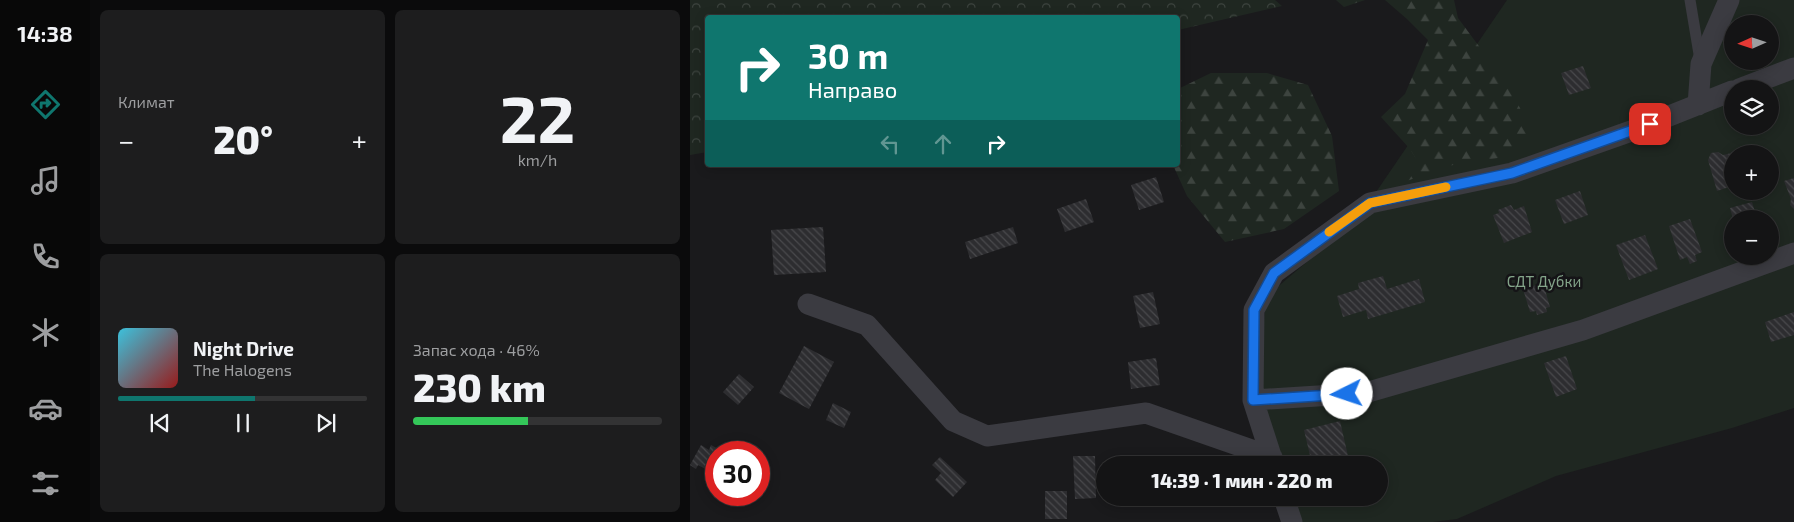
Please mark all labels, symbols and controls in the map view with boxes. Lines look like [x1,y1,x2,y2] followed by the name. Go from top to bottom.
[1724,15,1779,70] north arrow
[1724,15,1779,265] map controls
[17,20,73,46] text: 14:38
[808,34,888,76] text: 30 m
[725,35,790,100] icon: right
[808,76,897,102] text: Направо
[500,78,575,156] text: 22
[1724,80,1779,135] button: layers
[28,87,63,122] icon: directions
[118,92,175,111] text: Климат
[1629,103,1671,145] pin
[1636,110,1664,138] icon: arrive
[213,116,273,162] text: 20°
[118,123,134,157] text: −
[352,123,367,157] text: +
[876,130,904,158] icon: left
[929,130,957,158] icon: ahead
[982,130,1010,158] icon: right
[1724,145,1779,200] button: +
[518,150,557,169] text: km/h
[28,163,63,198] icon: music
[1724,210,1779,265] button: −
[28,239,63,274] icon: phone
[1507,272,1581,291] park label: СДТ Дубки
[28,315,63,350] icon: climate
[193,337,294,360] text: Night Drive
[413,340,540,359] text: Запас хода · 46%
[193,360,292,379] text: The Halogens
[413,364,546,410] text: 230 km
[1320,367,1372,419] position arrow
[28,391,63,426] icon: car
[146,409,174,437] icon: previous
[229,409,257,437] icon: pause
[312,409,340,437] icon: next
[705,441,770,506] speed limit sign: 30
[28,466,63,501] icon: filters
[1151,469,1333,492] text: 14:39 · 1 мин · 220 m

